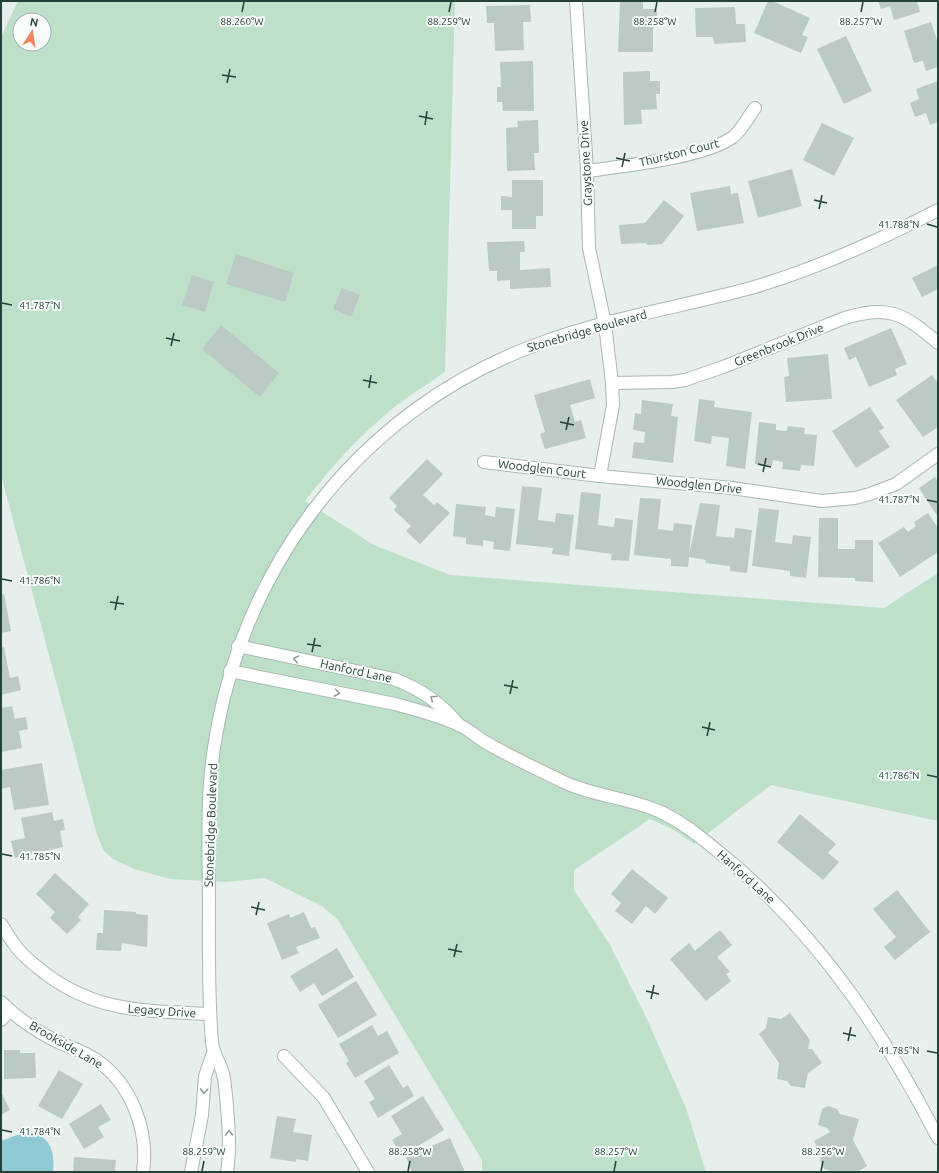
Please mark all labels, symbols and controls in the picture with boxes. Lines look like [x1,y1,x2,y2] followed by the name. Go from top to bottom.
[12,12,52,52] north arrow
[29,15,39,29] text: N
[220,16,264,27] text: 88.260°W
[427,16,471,27] text: 88.259°W
[633,16,677,27] text: 88.258°W
[839,16,883,27] text: 88.257°W
[577,120,594,206] street label: Graystone Drive
[638,136,720,169] street label: Thurston Court
[878,219,920,230] text: 41.788°N
[19,300,61,311] text: 41.787°N
[525,307,648,354] street label: Stonebridge Boulevard
[732,321,825,368] street label: Greenbrook Drive
[497,457,587,480] street label: Woodglen Court
[655,474,743,495] street label: Woodglen Drive
[878,494,920,505] text: 41.787°N
[19,575,61,586] text: 41.786°N
[292,655,299,663] one-way arrow
[319,657,393,684] street label: Hanford Lane
[334,688,340,696] one-way arrow
[430,696,437,703] one-way arrow
[202,763,219,887] street label: Stonebridge Boulevard
[878,770,920,781] text: 41.786°N
[715,847,778,906] street label: Hanford Lane
[19,851,61,862] text: 41.785°N
[127,1002,197,1019] street label: Legacy Drive
[27,1018,105,1071] street label: Brookside Lane
[878,1045,920,1056] text: 41.785°N
[199,1088,208,1094] one-way arrow
[19,1126,61,1137] text: 41.784°N
[224,1130,233,1136] one-way arrow
[182,1146,226,1157] text: 88.259°W
[388,1146,432,1157] text: 88.258°W
[594,1146,638,1157] text: 88.257°W
[801,1146,845,1157] text: 88.256°W

